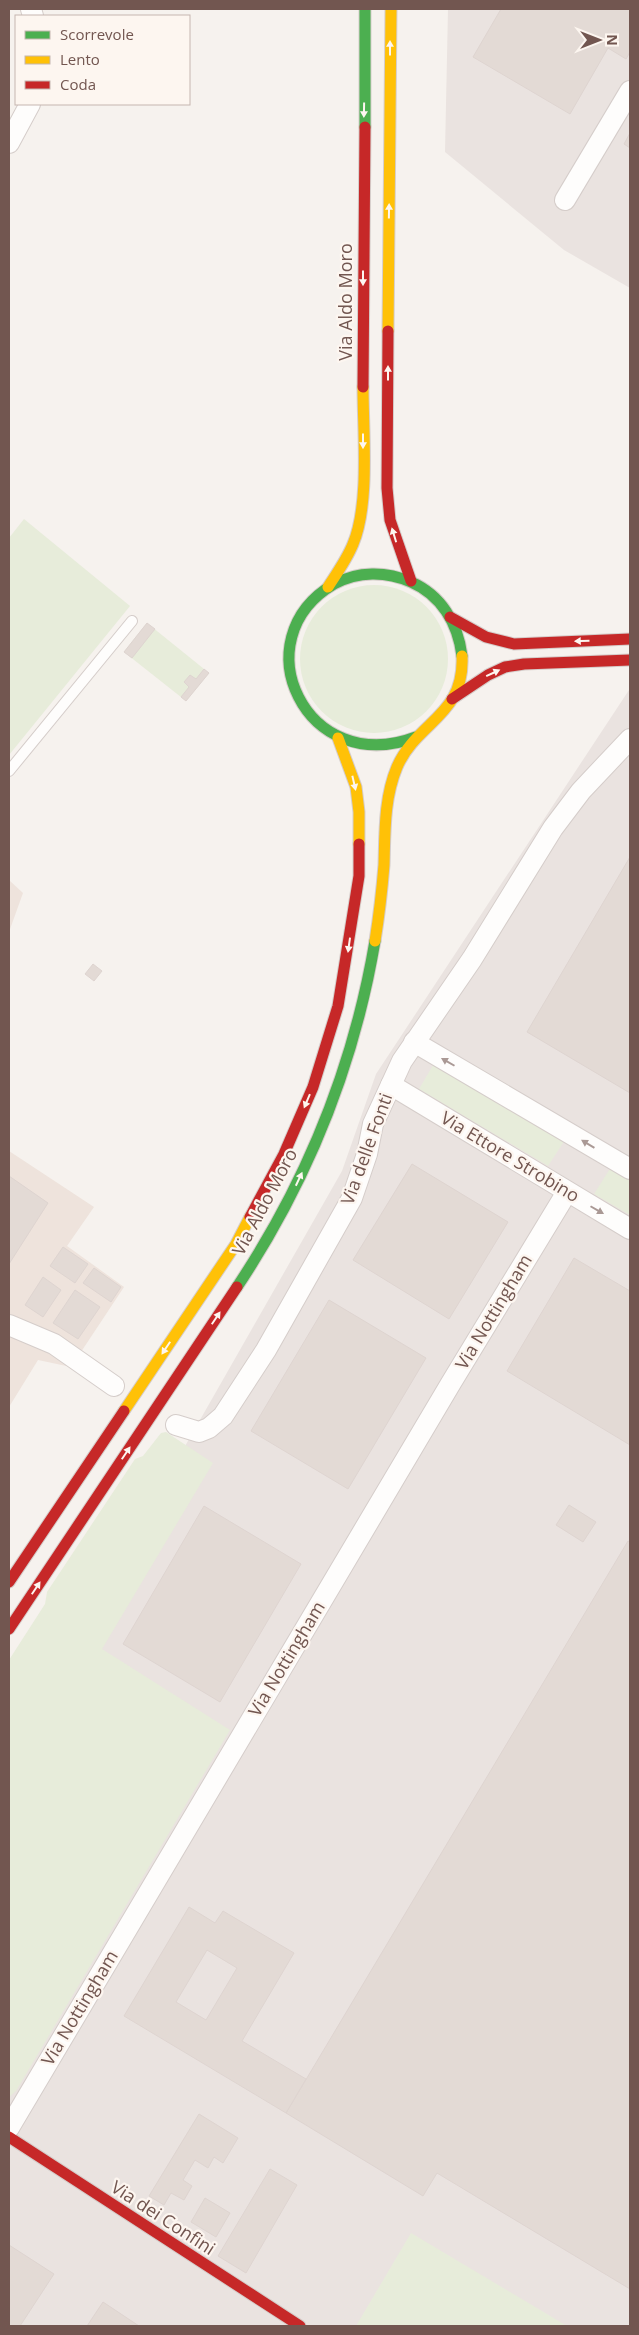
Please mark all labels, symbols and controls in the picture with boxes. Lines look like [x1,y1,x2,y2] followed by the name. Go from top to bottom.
[15,15,190,105] legend
[574,15,624,65] north arrow
[60,24,134,44] text: Scorrevole
[603,34,622,46] text: N
[386,40,394,56] one-way arrow
[60,49,100,69] text: Lento
[60,74,96,94] text: Coda
[360,102,368,118] one-way arrow
[385,202,393,218] one-way arrow
[333,243,357,361] street label: Via Aldo Moro
[359,270,367,286] one-way arrow
[384,365,392,381] one-way arrow
[359,433,367,449] one-way arrow
[390,527,398,542] one-way arrow
[573,638,589,646] one-way arrow
[486,668,500,676] one-way arrow
[350,776,358,791] one-way arrow
[345,937,353,953] one-way arrow
[442,1057,455,1066] one-way arrow
[335,1090,397,1208] street label: Via delle Fonti
[303,1094,311,1109] one-way arrow
[437,1105,584,1207] street label: Via Ettore Strobino
[582,1139,595,1148] one-way arrow
[226,1144,302,1259] street label: Via Aldo Moro
[296,1172,304,1186] one-way arrow
[590,1205,604,1214] one-way arrow
[449,1249,537,1373] street label: Via Nottingham
[211,1311,221,1325] one-way arrow
[161,1341,171,1355] one-way arrow
[121,1446,131,1460] one-way arrow
[31,1582,41,1595] one-way arrow
[242,1596,330,1720] street label: Via Nottingham
[35,1945,123,2069] street label: Via Nottingham
[107,2175,220,2260] street label: Via dei Confini

